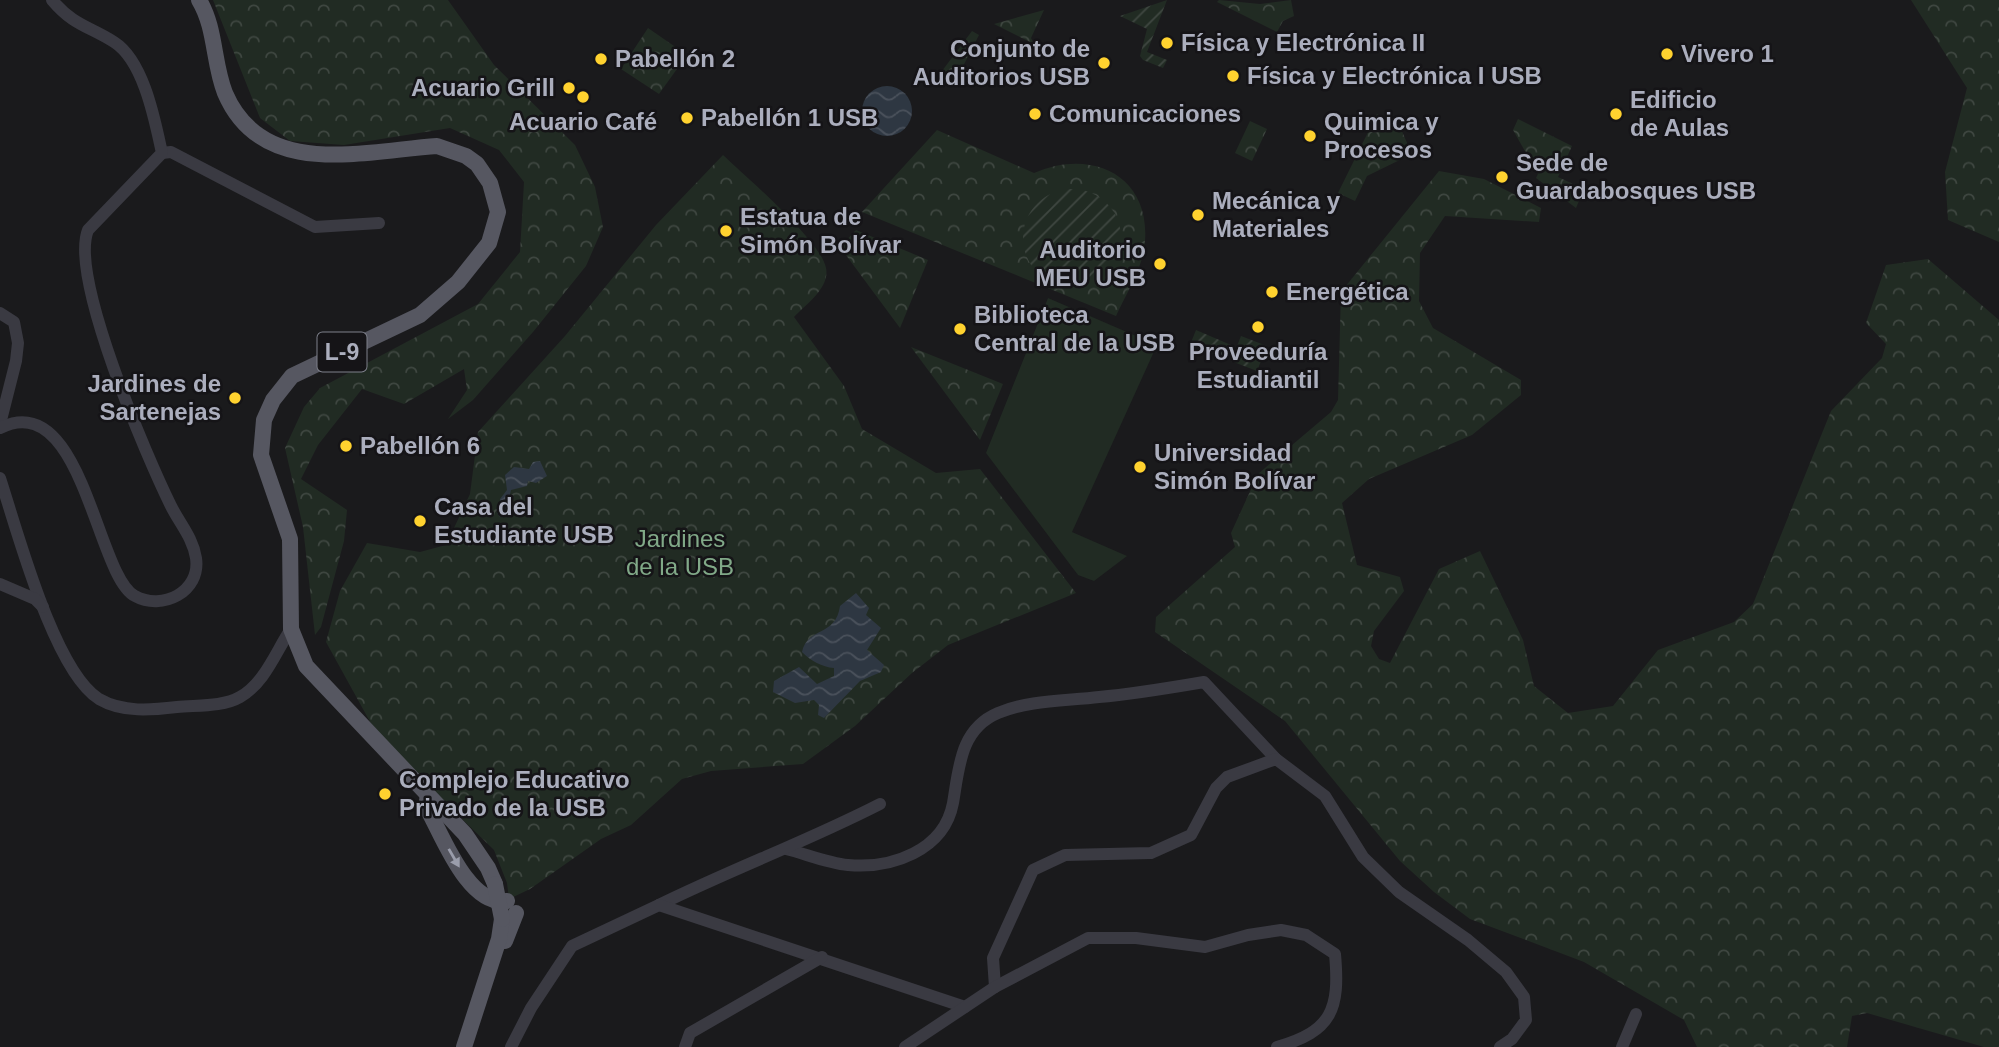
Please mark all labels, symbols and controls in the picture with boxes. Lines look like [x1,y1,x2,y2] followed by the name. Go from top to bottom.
[1181,29,1425,56] place label: Física y Electrónica II
[913,35,1090,90] place label: Conjunto de Auditorios USB
[1159,35,1175,51] marker: Física y Electrónica II
[1681,40,1774,67] place label: Vivero 1
[615,45,735,72] place label: Pabellón 2
[1659,46,1675,62] marker: Vivero 1
[593,51,609,67] marker: Pabellón 2
[1096,55,1112,71] marker: Conjunto de Auditorios USB
[1247,62,1542,89] place label: Física y Electrónica I USB
[1225,68,1241,84] marker: Física y Electrónica I USB
[411,74,555,101] place label: Acuario Grill
[561,80,577,96] marker: Acuario Grill
[1630,86,1729,141] place label: Edificio de Aulas
[575,89,591,105] marker: Acuario Café
[1049,100,1241,127] place label: Comunicaciones
[701,104,878,131] place label: Pabellón 1 USB
[1027,106,1043,122] marker: Comunicaciones
[1608,106,1624,122] marker: Edificio de Aulas
[509,108,657,135] place label: Acuario Café
[1324,108,1439,163] place label: Quimica y Procesos
[679,110,695,126] marker: Pabellón 1 USB
[1302,128,1318,144] marker: Quimica y Procesos
[1516,149,1756,204] place label: Sede de Guardabosques USB
[1494,169,1510,185] marker: Sede de Guardabosques USB
[1212,187,1341,242] place label: Mecánica y Materiales
[740,203,901,258] place label: Estatua de Simón Bolívar
[1190,207,1206,223] marker: Mecánica y Materiales
[718,223,734,239] marker: Estatua de Simón Bolívar
[1035,236,1146,291] place label: Auditorio MEU USB
[1152,256,1168,272] marker: Auditorio MEU USB
[1286,278,1409,305] place label: Energética
[1264,284,1280,300] marker: Energética
[974,301,1175,356] place label: Biblioteca Central de la USB
[1250,319,1266,335] marker: Proveeduría Estudiantil
[952,321,968,337] marker: Biblioteca Central de la USB
[318,332,366,372] road number: L-9
[1189,338,1328,393] place label: Proveeduría Estudiantil
[88,370,221,425] place label: Jardines de Sartenejas
[227,390,243,406] marker: Jardines de Sartenejas
[360,432,480,459] place label: Pabellón 6
[338,438,354,454] marker: Pabellón 6
[1154,439,1315,494] place label: Universidad Simón Bolívar
[1132,459,1148,475] marker: Universidad Simón Bolívar
[434,493,614,548] place label: Casa del Estudiante USB
[412,513,428,529] marker: Casa del Estudiante USB
[626,525,734,580] park label: Jardines de la USB
[399,766,630,821] place label: Complejo Educativo Privado de la USB
[377,786,393,802] marker: Complejo Educativo Privado de la USB
[448,849,461,868] one-way arrow

